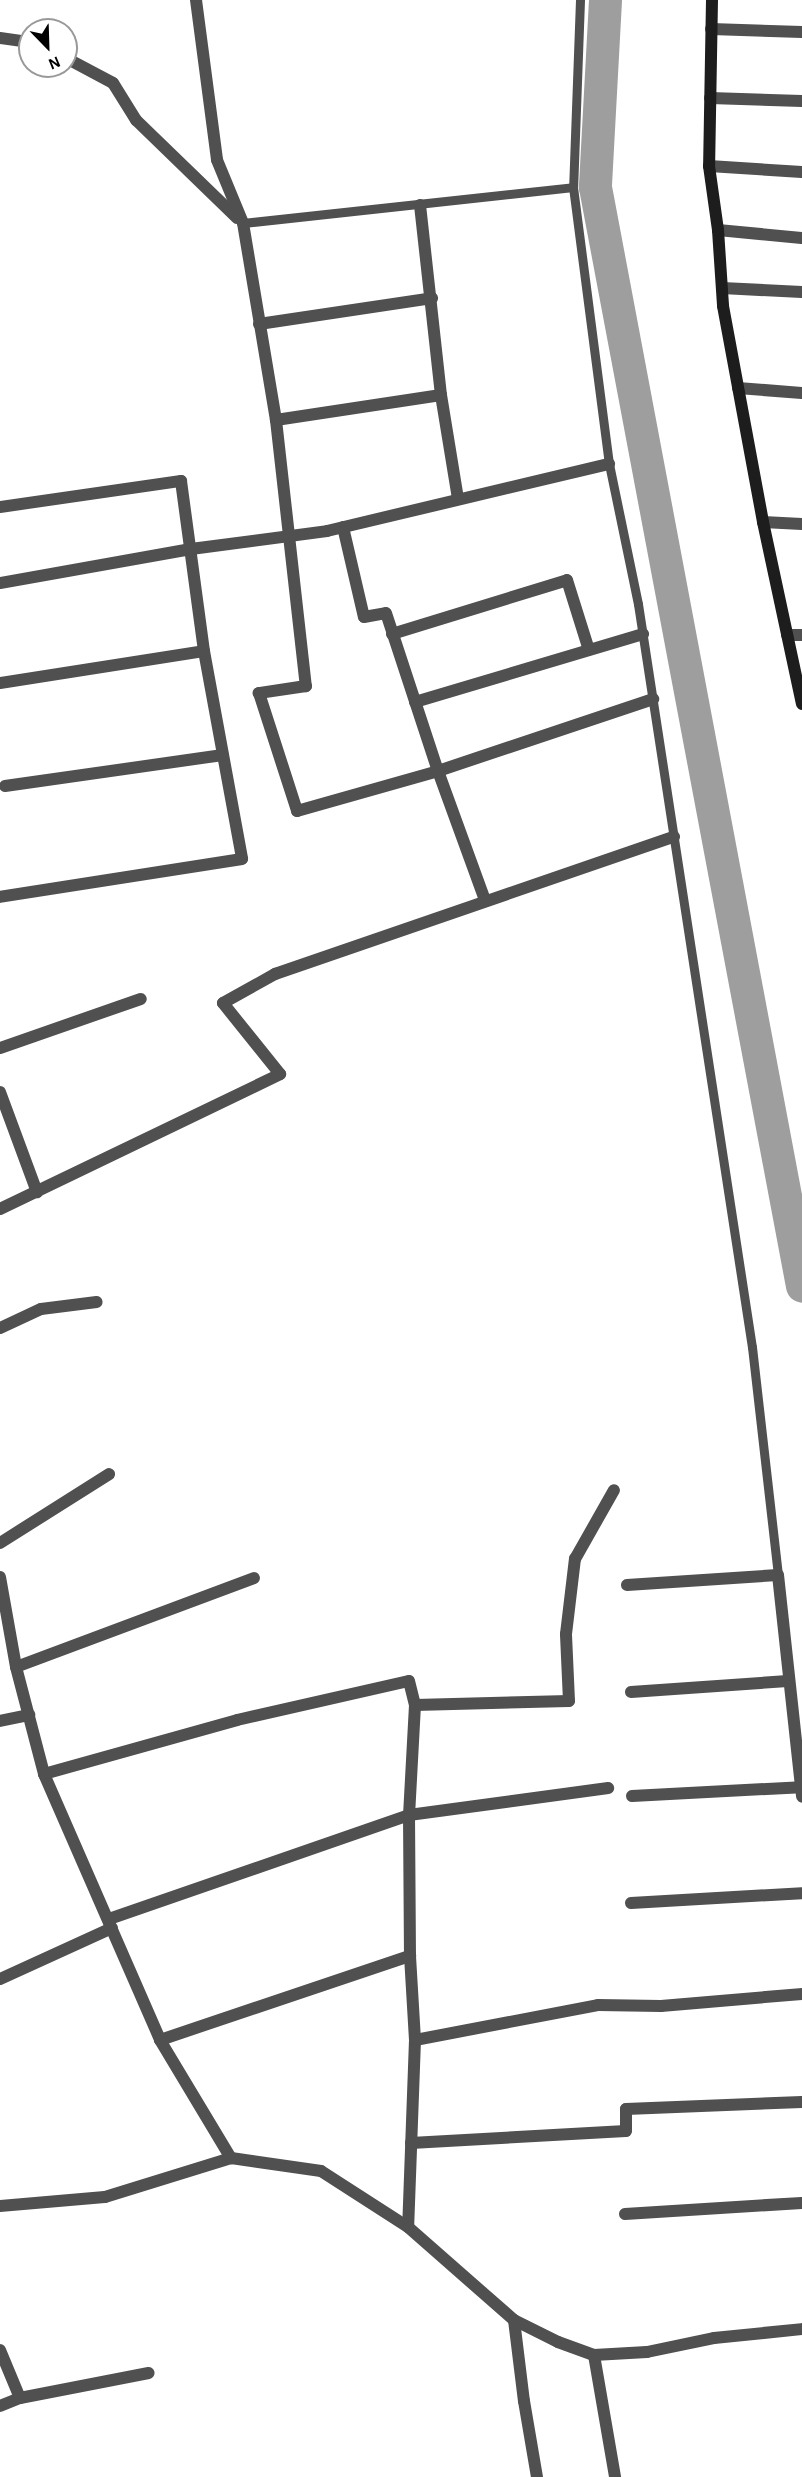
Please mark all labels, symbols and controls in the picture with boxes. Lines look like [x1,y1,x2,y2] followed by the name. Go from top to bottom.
[18,18,78,78] north arrow
[46,53,62,72] text: N

